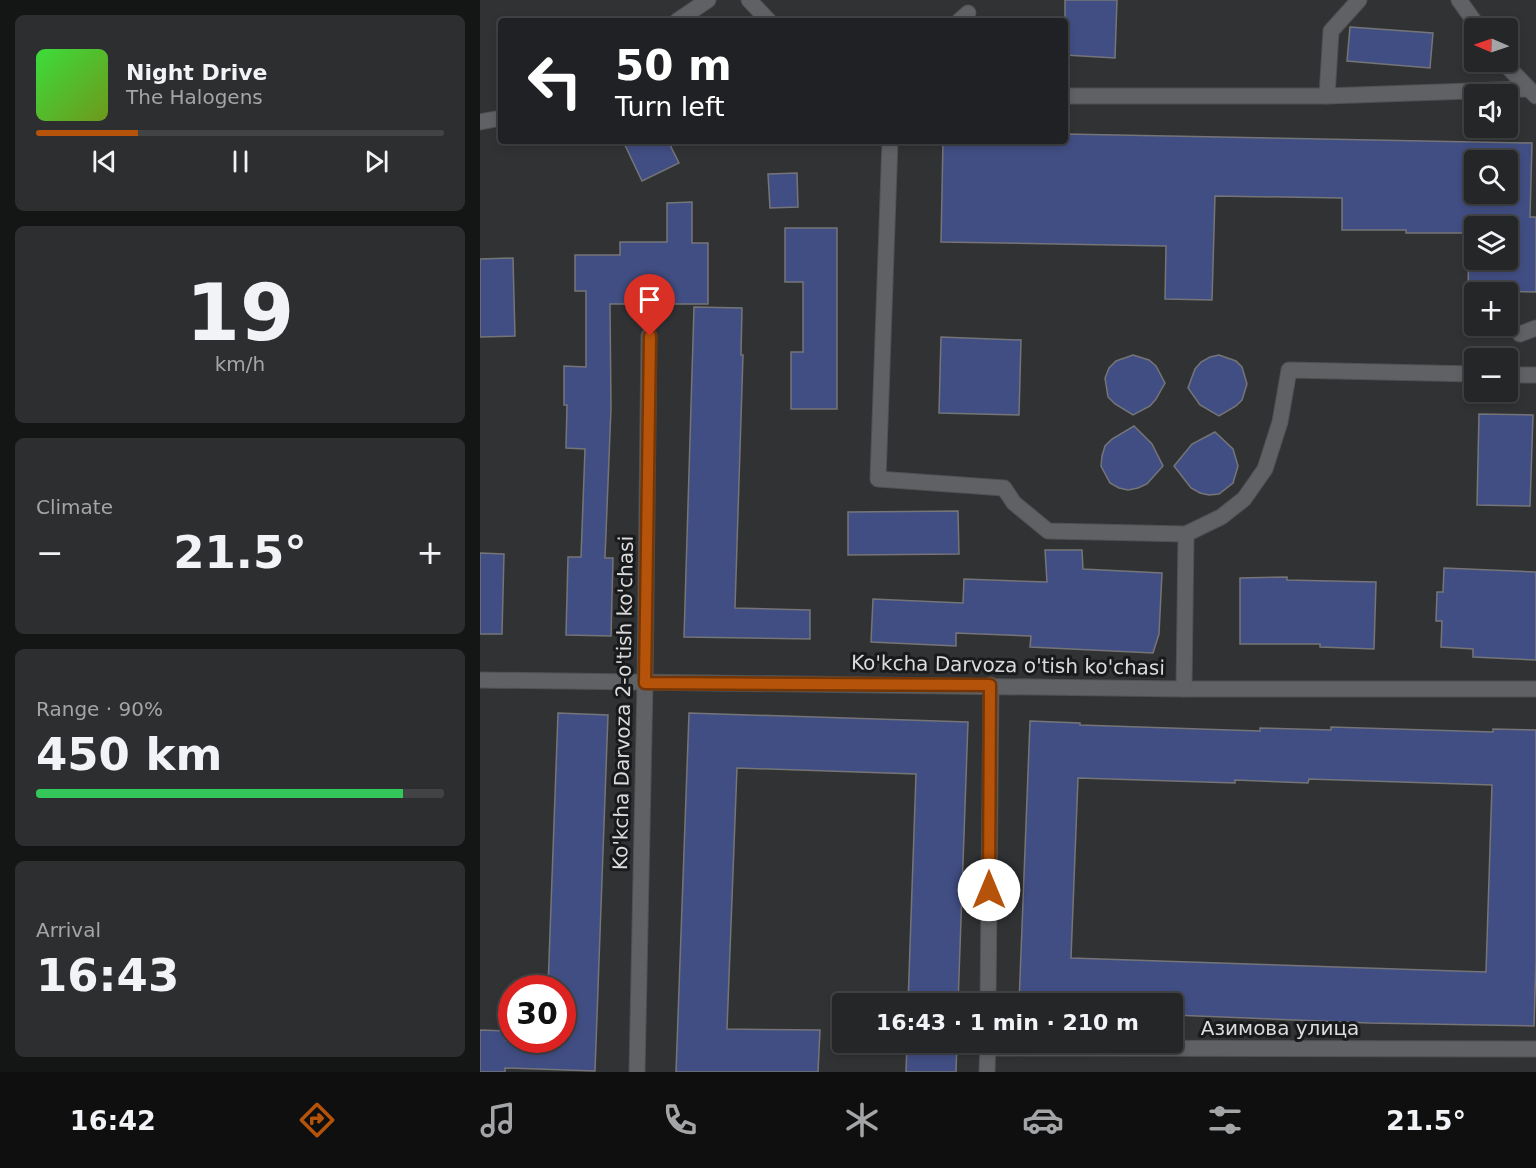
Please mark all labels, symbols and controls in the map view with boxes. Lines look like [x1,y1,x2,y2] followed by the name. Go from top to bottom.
[1464,18,1518,72] north arrow
[1464,18,1518,402] map controls
[615,41,732,90] text: 50 m
[516,42,594,120] icon: left
[126,60,267,85] text: Night Drive
[1464,84,1518,138] button: sound
[126,85,263,109] text: The Halogens
[615,91,725,122] text: Turn left
[88,145,121,178] icon: previous
[224,145,257,178] icon: pause
[360,145,393,178] icon: next
[1464,150,1518,204] button: search
[1464,216,1518,270] button: layers
[186,268,294,358] text: 19
[624,274,675,336] pin
[1464,282,1518,336] button: +
[633,283,666,316] icon: arrive
[1464,348,1518,402] button: −
[215,352,265,376] text: km/h
[36,495,113,519] text: Climate
[173,526,307,579] text: 21.5°
[36,533,64,572] text: −
[416,533,444,572] text: +
[608,536,638,870] street label: Ko'kcha Darvoza 2-o'tish ko'chasi
[851,650,1165,680] street label: Ko'kcha Darvoza o'tish ko'chasi
[36,697,163,721] text: Range · 90%
[36,728,222,781] text: 450 km
[957,858,1021,922] position arrow
[36,918,101,942] text: Arrival
[36,949,179,1002] text: 16:43
[498,975,576,1053] speed limit sign: 30
[876,1010,1139,1035] text: 16:43 · 1 min · 210 m
[1201,1016,1359,1040] street label: Азимова улица
[296,1099,338,1141] icon: directions
[477,1099,519,1141] icon: music
[659,1099,701,1141] icon: phone
[841,1099,883,1141] icon: climate
[1022,1099,1064,1141] icon: car
[1204,1099,1246,1141] icon: filters
[70,1105,156,1136] text: 16:42
[1386,1105,1466,1136] text: 21.5°

